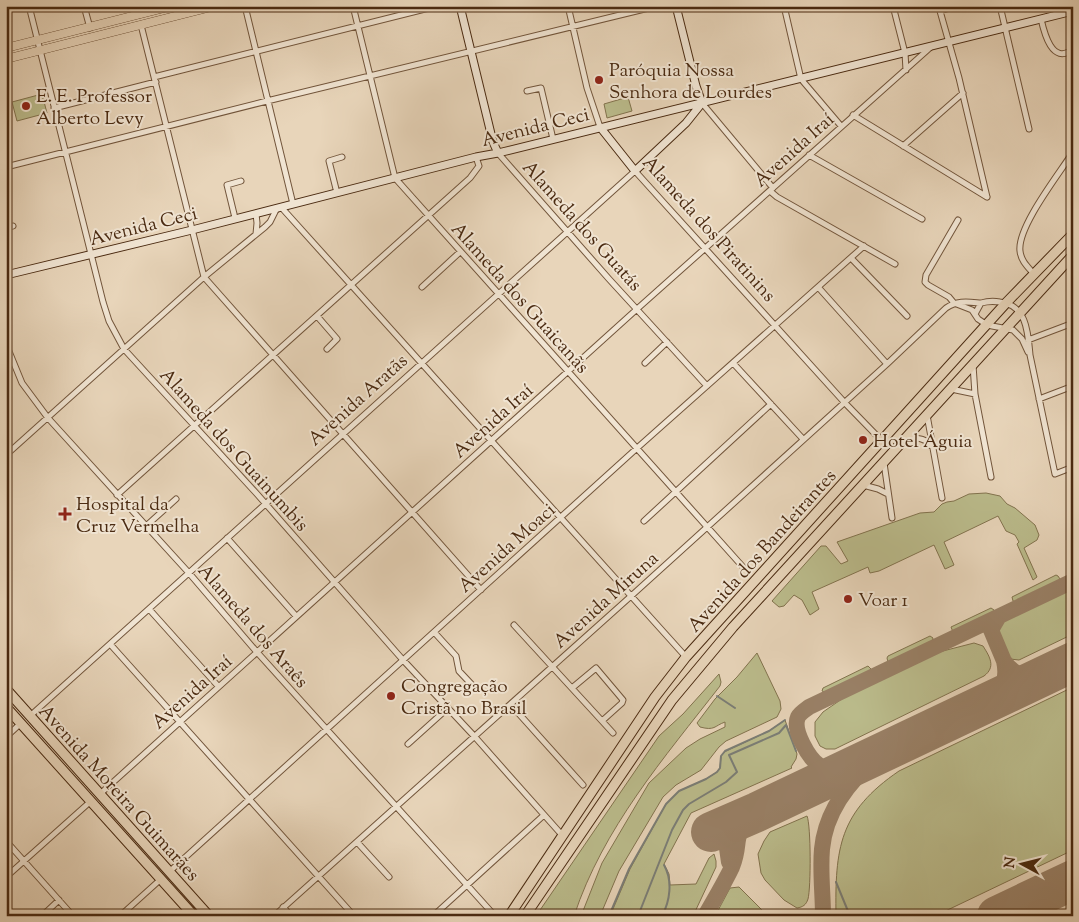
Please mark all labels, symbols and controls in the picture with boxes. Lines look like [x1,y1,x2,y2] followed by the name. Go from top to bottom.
[609,58,772,107] place label: Paróquia Nossa Senhora de Lourdes
[593,74,605,86] marker: Paróquia Nossa Senhora de Lourdes
[36,84,152,133] place label: E. E. Professor Alberto Levy
[20,100,32,112] marker: E. E. Professor Alberto Levy
[479,102,592,155] street label: Avenida Ceci
[748,107,841,194] street label: Avenida Iraí
[635,151,781,309] street label: Alameda dos Piratinins
[515,155,647,298] street label: Alameda dos Guatás
[87,201,200,254] street label: Avenida Ceci
[444,217,594,380] street label: Alameda dos Guaicanãs
[303,349,415,453] street label: Avenida Aratãs
[152,363,314,538] street label: Alameda dos Guainumbis
[447,378,540,465] street label: Avenida Iraí
[873,429,973,456] place label: Hotel Águia
[857,434,869,446] marker: Hotel Águia
[682,464,844,639] street label: Avenida dos Bandeirantes
[76,492,200,541] place label: Hospital da Cruz Vermelha
[453,498,562,600] street label: Avenida Moaci
[58,507,72,521] marker: Hospital da Cruz Vermelha
[548,546,665,656] street label: Avenida Miruna
[190,559,314,695] street label: Alameda dos Araês
[858,588,909,615] place label: Voar 1
[842,593,854,605] marker: Voar 1
[146,649,239,736] street label: Avenida Iraí
[401,674,527,723] place label: Congregação Cristã no Brasil
[385,690,397,702] marker: Congregação Cristã no Brasil
[31,699,205,888] street label: Avenida Moreira Guimarães
[996,840,1046,890] north arrow
[1000,856,1022,869] text: N

